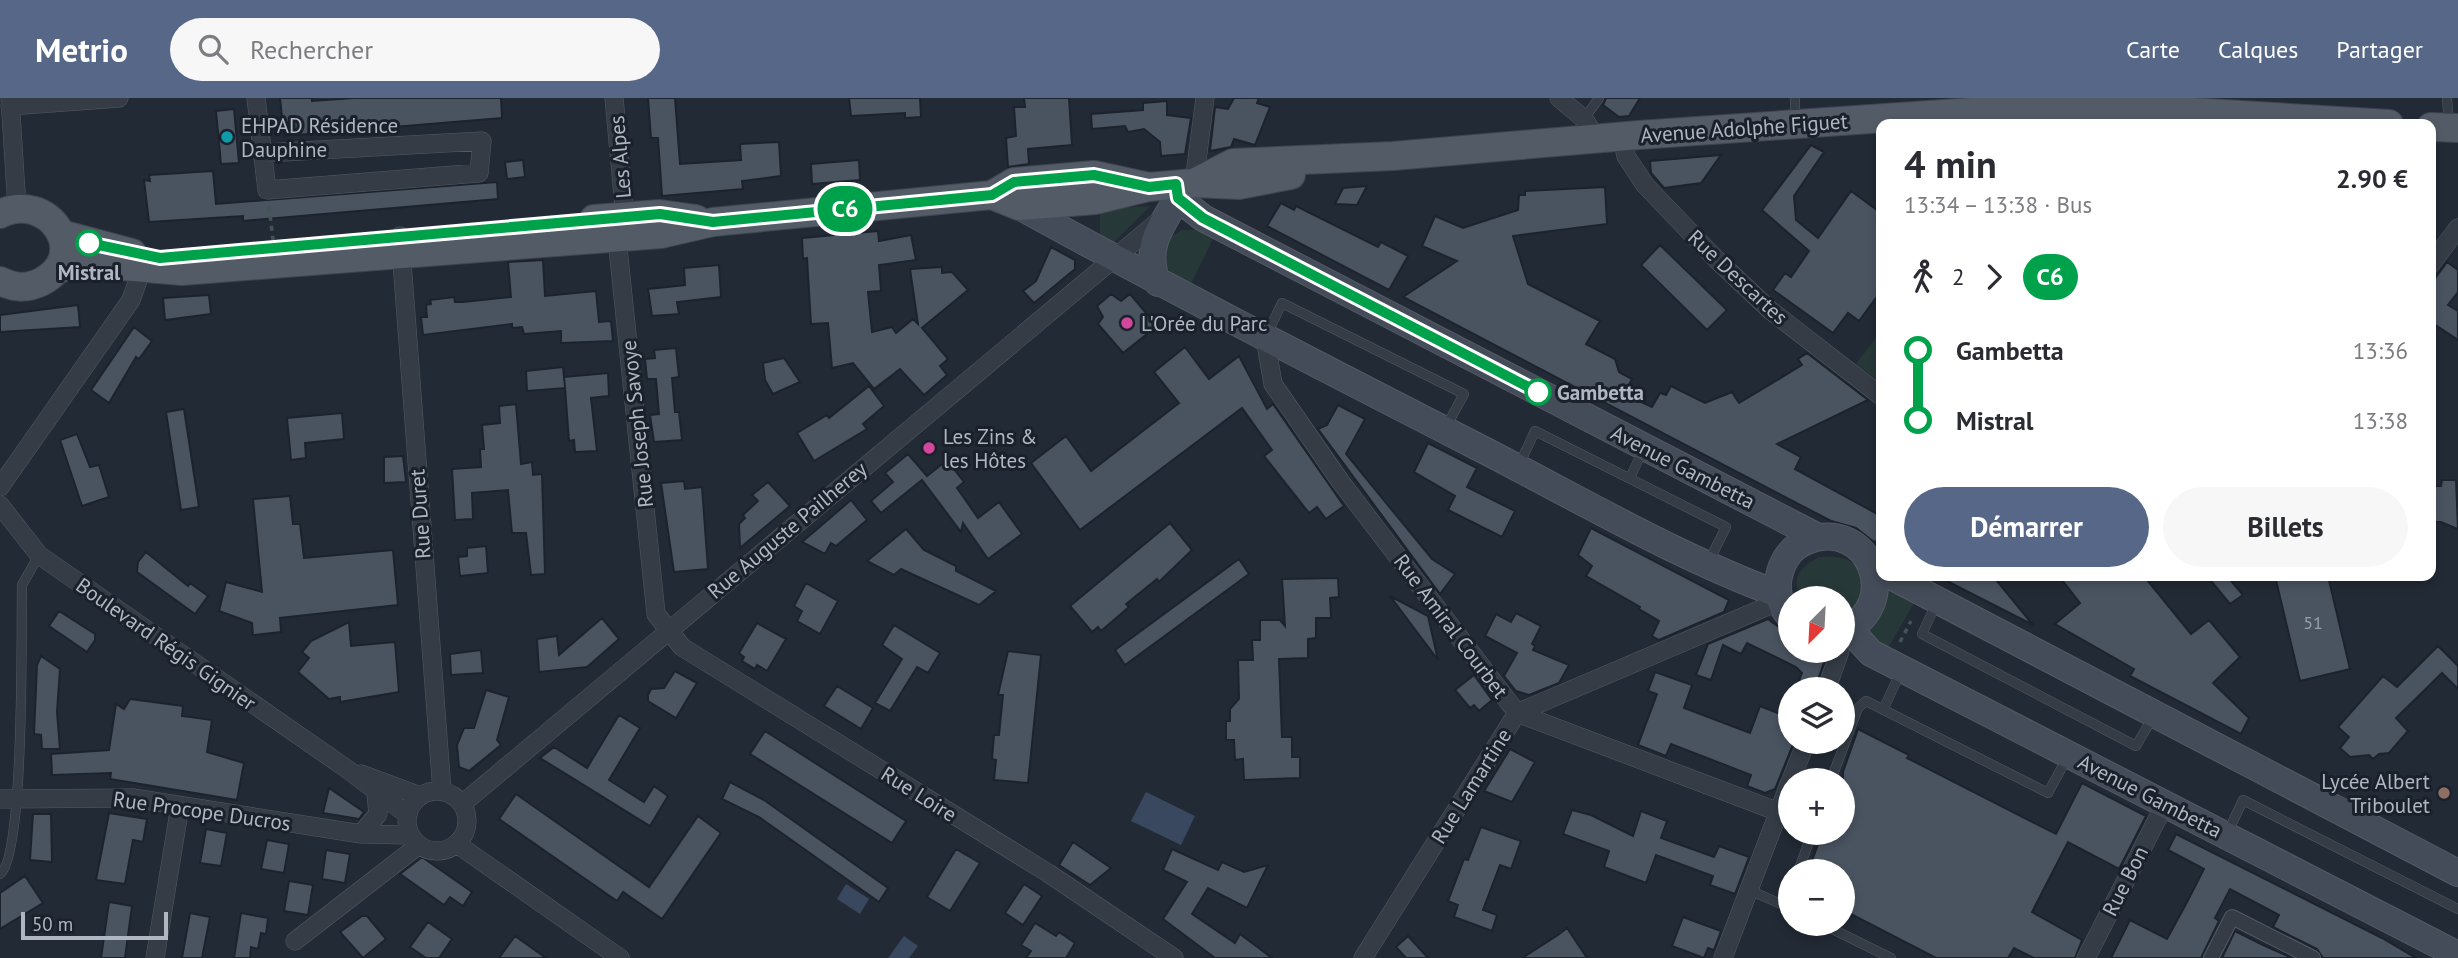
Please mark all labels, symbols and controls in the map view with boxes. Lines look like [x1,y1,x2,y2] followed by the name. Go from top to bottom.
[170,18,660,81] search box
[35,28,128,71] text: Metrio
[194,30,232,68] icon: search
[250,33,373,66] text: Rechercher
[2126,34,2180,65] text: Carte
[2218,34,2298,65] text: Calques
[2336,34,2423,65] text: Partager
[1640,107,1848,149] street label: Avenue Adolphe Figuet
[241,112,398,163] place label: EHPAD Résidence Dauphine
[603,114,637,200] street label: Les Alpes
[219,129,235,145] marker: EHPAD Résidence Dauphine
[1904,139,1997,188] text: 4 min
[2336,162,2408,195] text: 2.90 €
[814,186,876,232] line badge: C6
[1904,190,2092,219] text: 13:34 – 13:38 · Bus
[831,193,859,224] text: C6
[1682,224,1794,330] street label: Rue Descartes
[76,230,102,256] marker: Mistral
[1904,258,1942,296] icon: walk
[1975,258,2013,296] icon: forward
[58,259,121,286] place label: Mistral
[2037,261,2064,292] text: C6
[1952,262,1965,291] text: 2
[1141,310,1267,337] place label: L'Orée du Parc
[1119,315,1135,331] marker: L'Orée du Parc
[1956,334,2064,367] text: Gambetta
[2353,336,2408,365] text: 13:36
[615,339,659,509] street label: Rue Joseph Savoye
[1525,379,1551,405] marker: Gambetta
[1557,379,1644,406] place label: Gambetta
[1956,404,2034,437] text: Mistral
[2353,406,2408,435] text: 13:38
[1606,419,1760,515] street label: Avenue Gambetta
[943,423,1037,474] place label: Les Zins & les Hôtes
[921,440,937,456] marker: Les Zins & les Hôtes
[702,455,872,605] street label: Rue Auguste Pailherey
[403,468,437,560] street label: Rue Duret
[1904,487,2149,567] button: Démarrer
[2163,487,2408,567] button: Billets
[1388,549,1514,703] street label: Rue Amiral Courbet
[71,572,261,716] street label: Boulevard Régis Gignier
[1778,586,1855,663] north arrow
[1778,586,1855,936] map controls
[2303,611,2323,634] house number: 51
[1778,677,1855,754] button: layers
[1425,723,1517,849] street label: Rue Lamartine
[2073,748,2227,844] street label: Avenue Gambetta
[876,760,962,828] street label: Rue Loire
[1778,768,1855,845] button: +
[2321,768,2430,819] place label: Lycée Albert Triboulet
[112,785,292,837] street label: Rue Procope Ducros
[2436,785,2452,801] marker: Lycée Albert Triboulet
[2096,842,2154,920] street label: Rue Bon
[1778,859,1855,936] button: −
[21,909,168,941] scale bar
[32,912,73,936] text: 50 m

